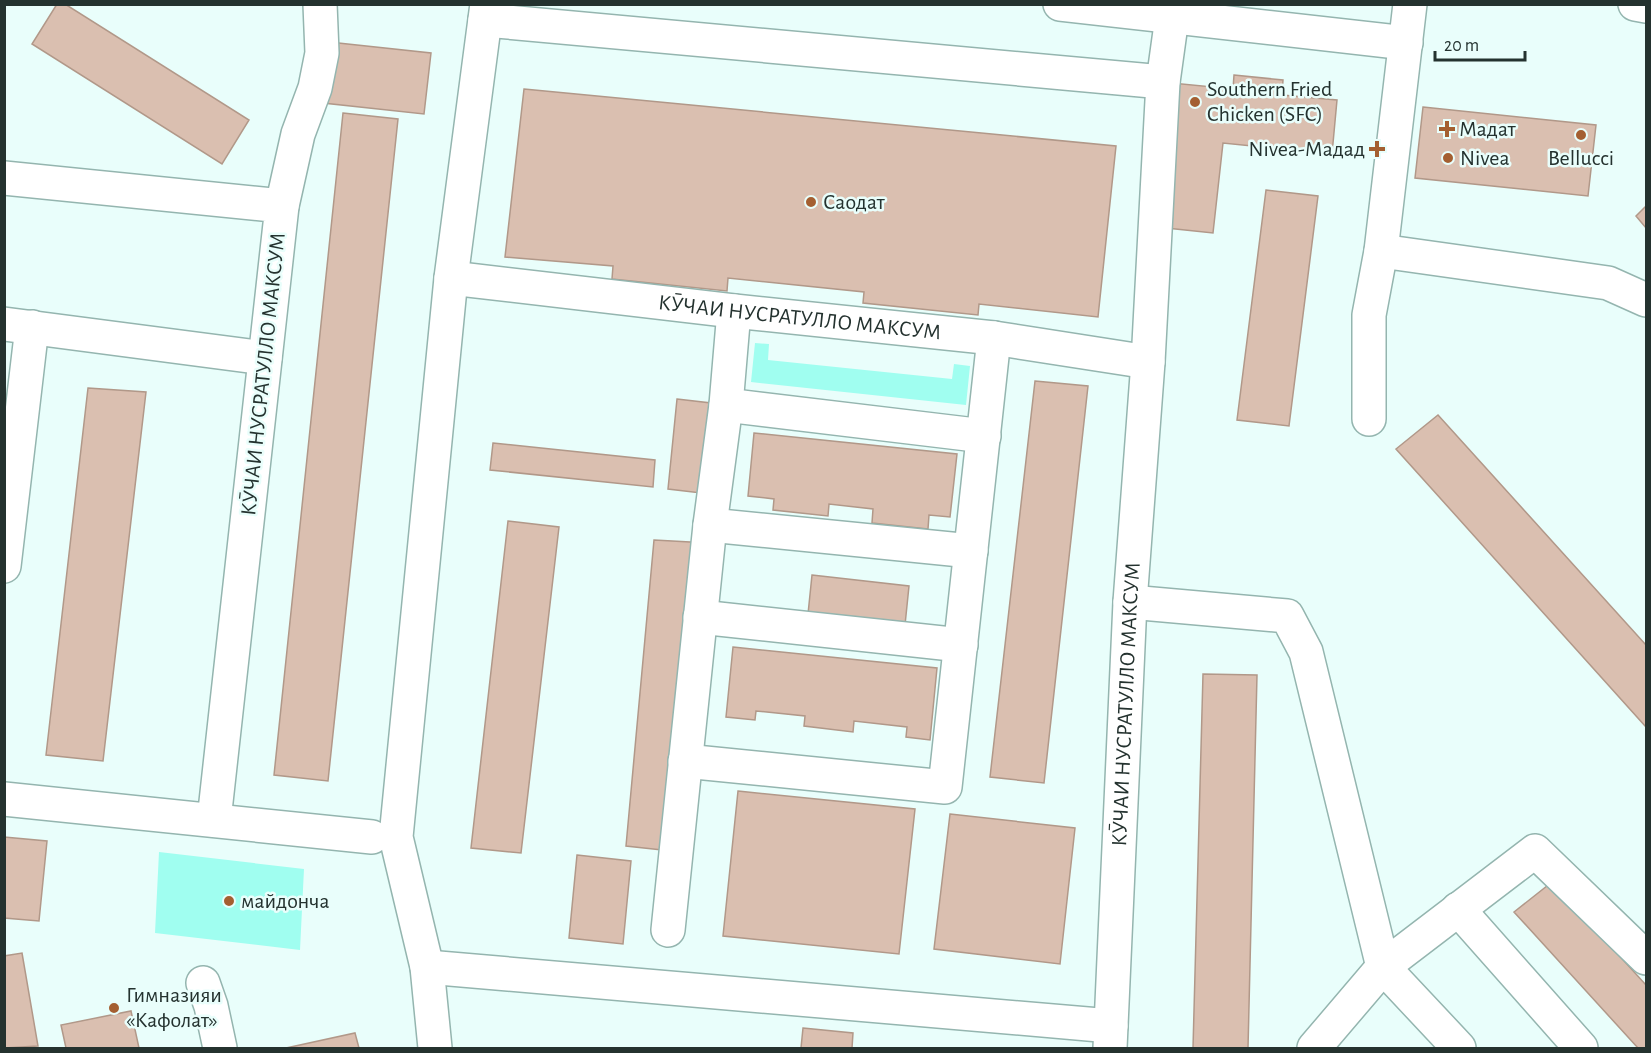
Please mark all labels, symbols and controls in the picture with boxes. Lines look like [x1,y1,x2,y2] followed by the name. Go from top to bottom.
[1435,24,1525,62] scale bar
[1444,37,1479,55] text: 20 m
[1207,78,1332,125] place label: Southern Fried Chicken (SFC)
[1188,95,1202,109] marker: Southern Fried Chicken (SFC)
[1459,118,1517,140] place label: Мадат
[1440,122,1454,136] marker: Мадат
[1574,128,1588,142] marker: Bellucci
[1248,138,1365,160] place label: Nivea-Мадад
[1370,142,1384,156] marker: Nivea-Мадад
[1460,147,1510,169] place label: Nivea
[1548,147,1614,169] place label: Bellucci
[1441,151,1455,165] marker: Nivea
[823,191,886,213] place label: Саодат
[804,195,818,209] marker: Саодат
[237,231,289,517] street label: КӮЧАИ НУСРАТУЛЛО МАКСУМ
[657,291,942,343] street label: КӮЧАИ НУСРАТУЛЛО МАКСУМ
[1108,561,1144,847] street label: КӮЧАИ НУСРАТУЛЛО МАКСУМ
[241,890,330,912] place label: майдонча
[222,894,236,908] marker: майдонча
[126,984,222,1031] place label: Гимназияи «Кафолат»
[107,1001,121,1015] marker: Гимназияи «Кафолат»

